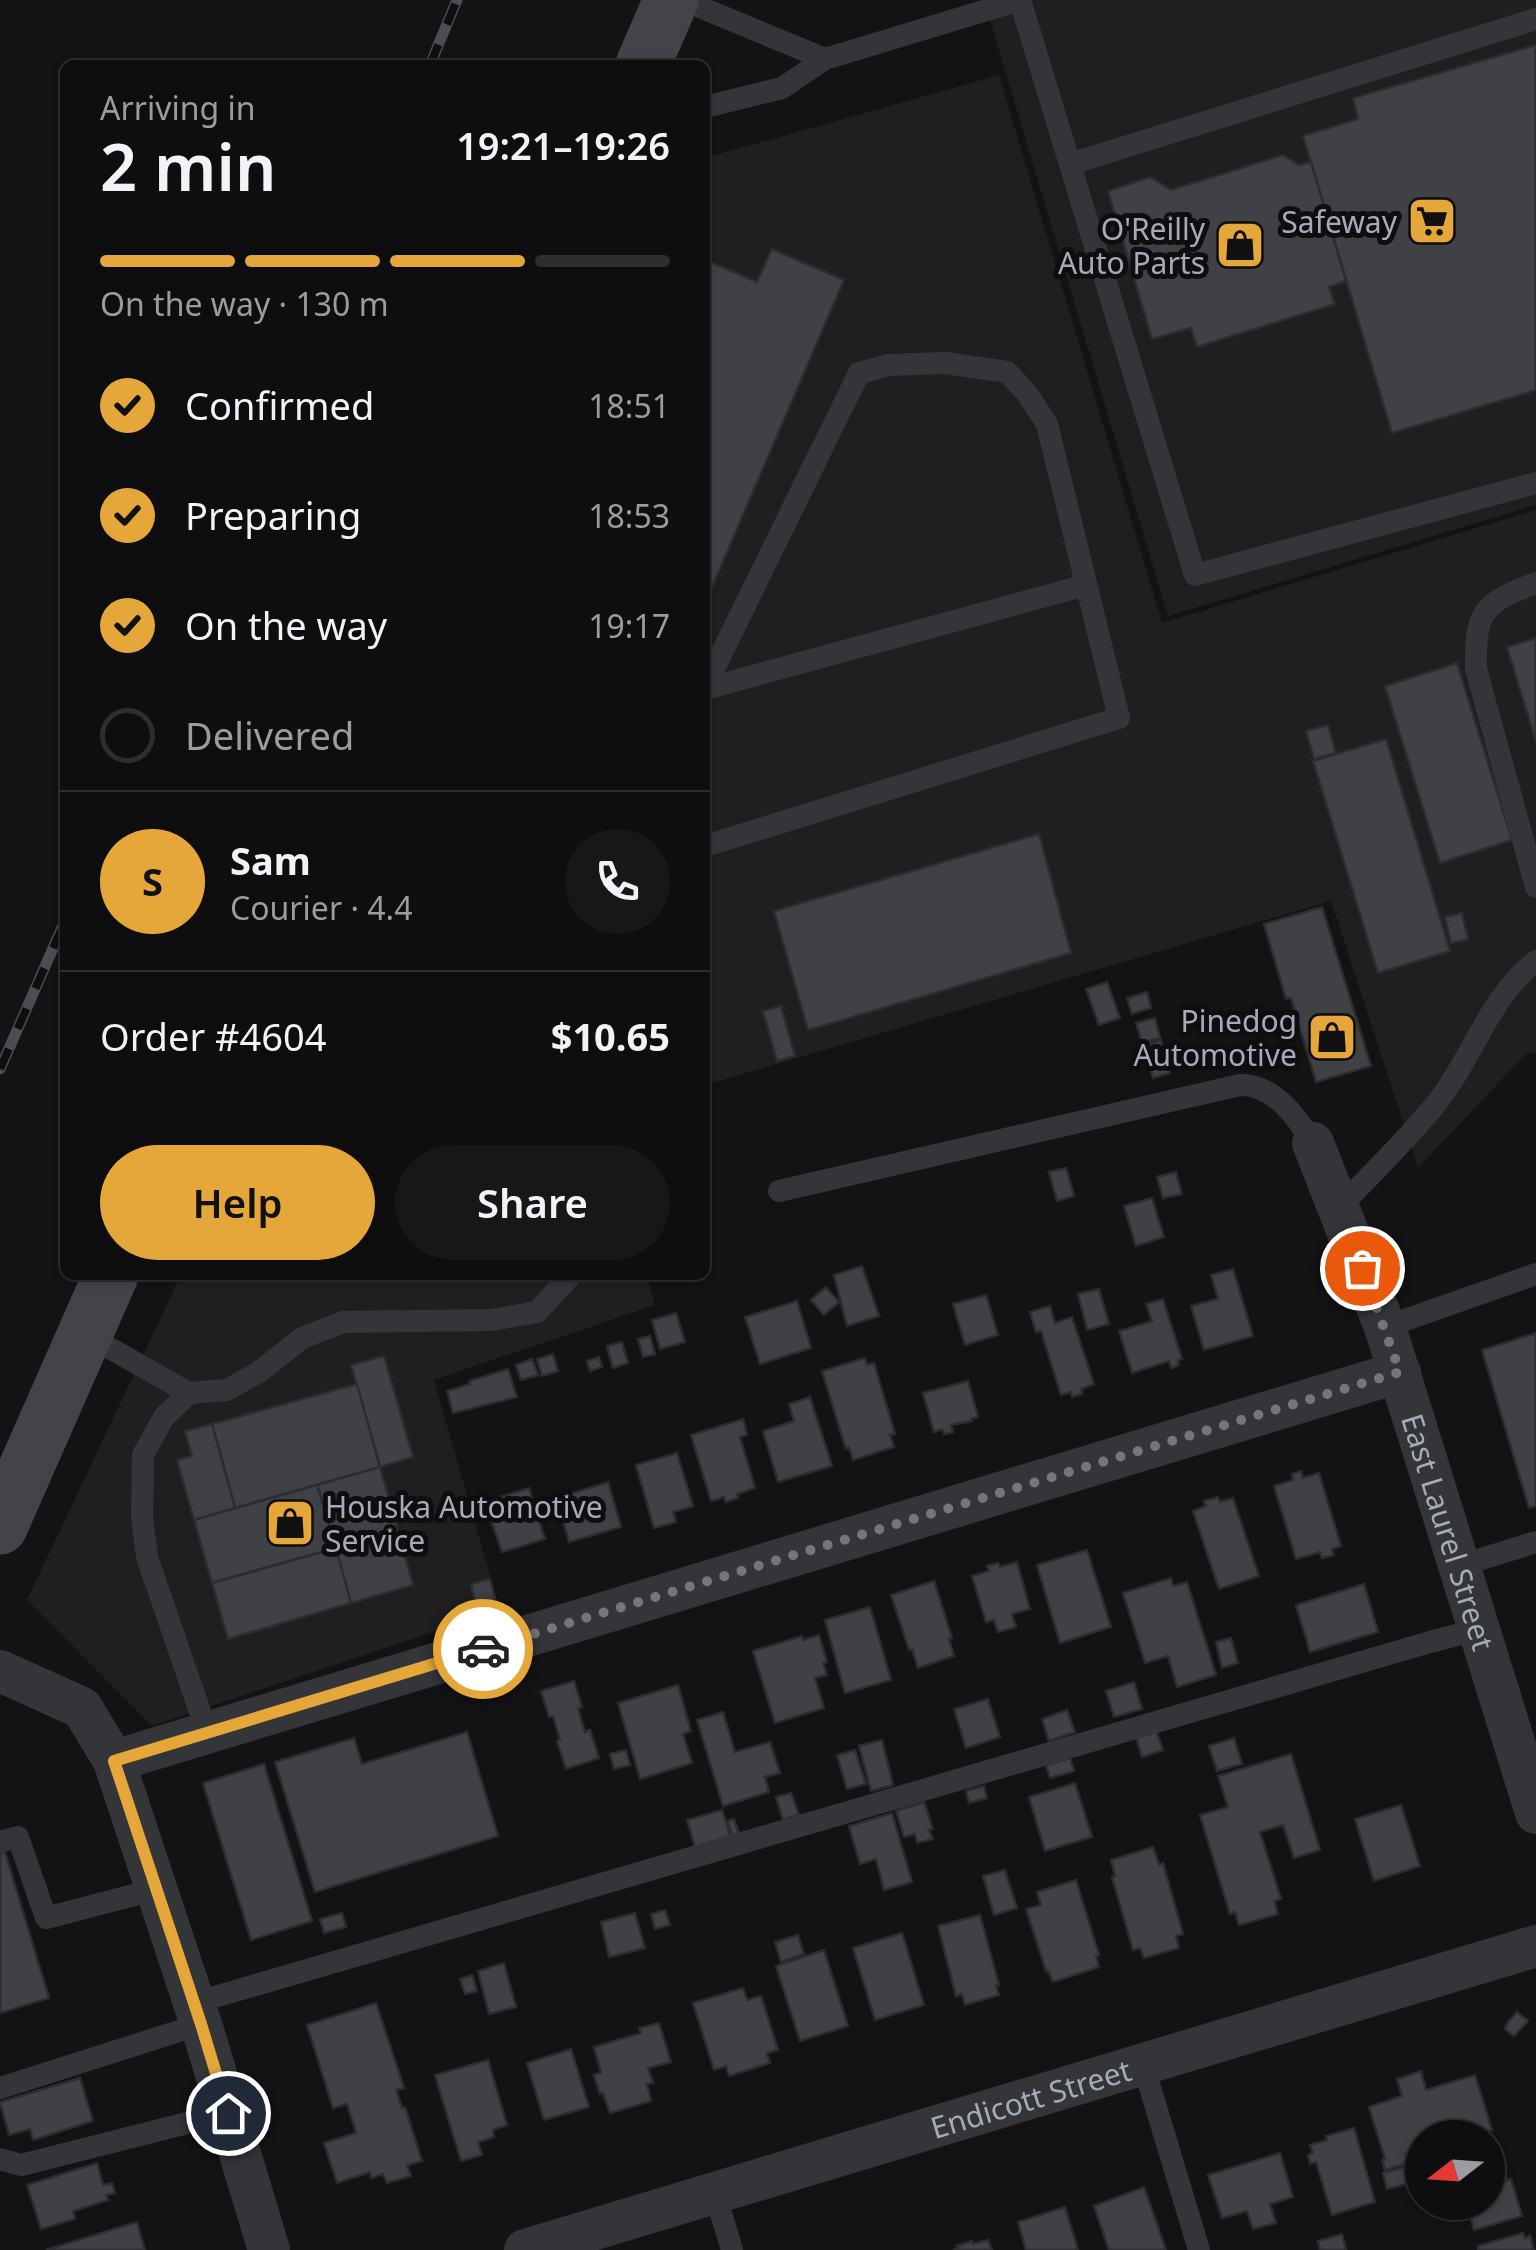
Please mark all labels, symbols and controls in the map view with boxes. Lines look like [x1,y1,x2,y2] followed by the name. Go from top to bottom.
[100,86,255,129] text: Arriving in
[456,119,670,171] text: 19:21–19:26
[100,122,276,210] text: 2 min
[1406,195,1458,247] supermarket icon: Safeway
[1281,201,1398,242] place label: Safeway
[1058,208,1206,283] place label: O'Reilly Auto Parts
[1214,219,1266,271] shop icon: O'Reilly Auto Parts
[100,282,389,325] text: On the way · 130 m
[100,378,155,433] icon: check
[185,379,374,431] text: Confirmed
[588,384,670,427] text: 18:51
[100,488,155,543] icon: check
[185,489,361,541] text: Preparing
[588,494,670,537] text: 18:53
[100,598,155,653] icon: check
[185,599,387,651] text: On the way
[588,604,670,647] text: 19:17
[185,709,354,761] text: Delivered
[565,829,670,934] button: phone
[230,834,311,886] text: Sam
[142,855,163,907] text: S
[230,886,413,929] text: Courier · 4.4
[1133,1000,1297,1075] place label: Pinedog Automotive
[100,1010,326,1062] text: Order #4604
[551,1010,670,1062] text: $10.65
[1306,1011,1358,1063] shop icon: Pinedog Automotive
[100,1145,375,1260] button: Help
[395,1145,670,1260] button: Share
[1320,1226,1405,1311] pin
[1335,1241,1390,1296] icon: bag
[1393,1408,1505,1655] street label: East Laurel Street
[325,1486,603,1561] place label: Houska Automotive Service
[264,1497,316,1549] shop icon: Houska Automotive Service
[433,1599,533,1699] courier
[456,1622,511,1677] icon: car
[925,2048,1136,2147] street label: Endicott Street
[186,2071,271,2156] pin
[201,2086,256,2141] icon: home
[1405,2120,1505,2220] north arrow
[1405,2120,1505,2220] map controls

